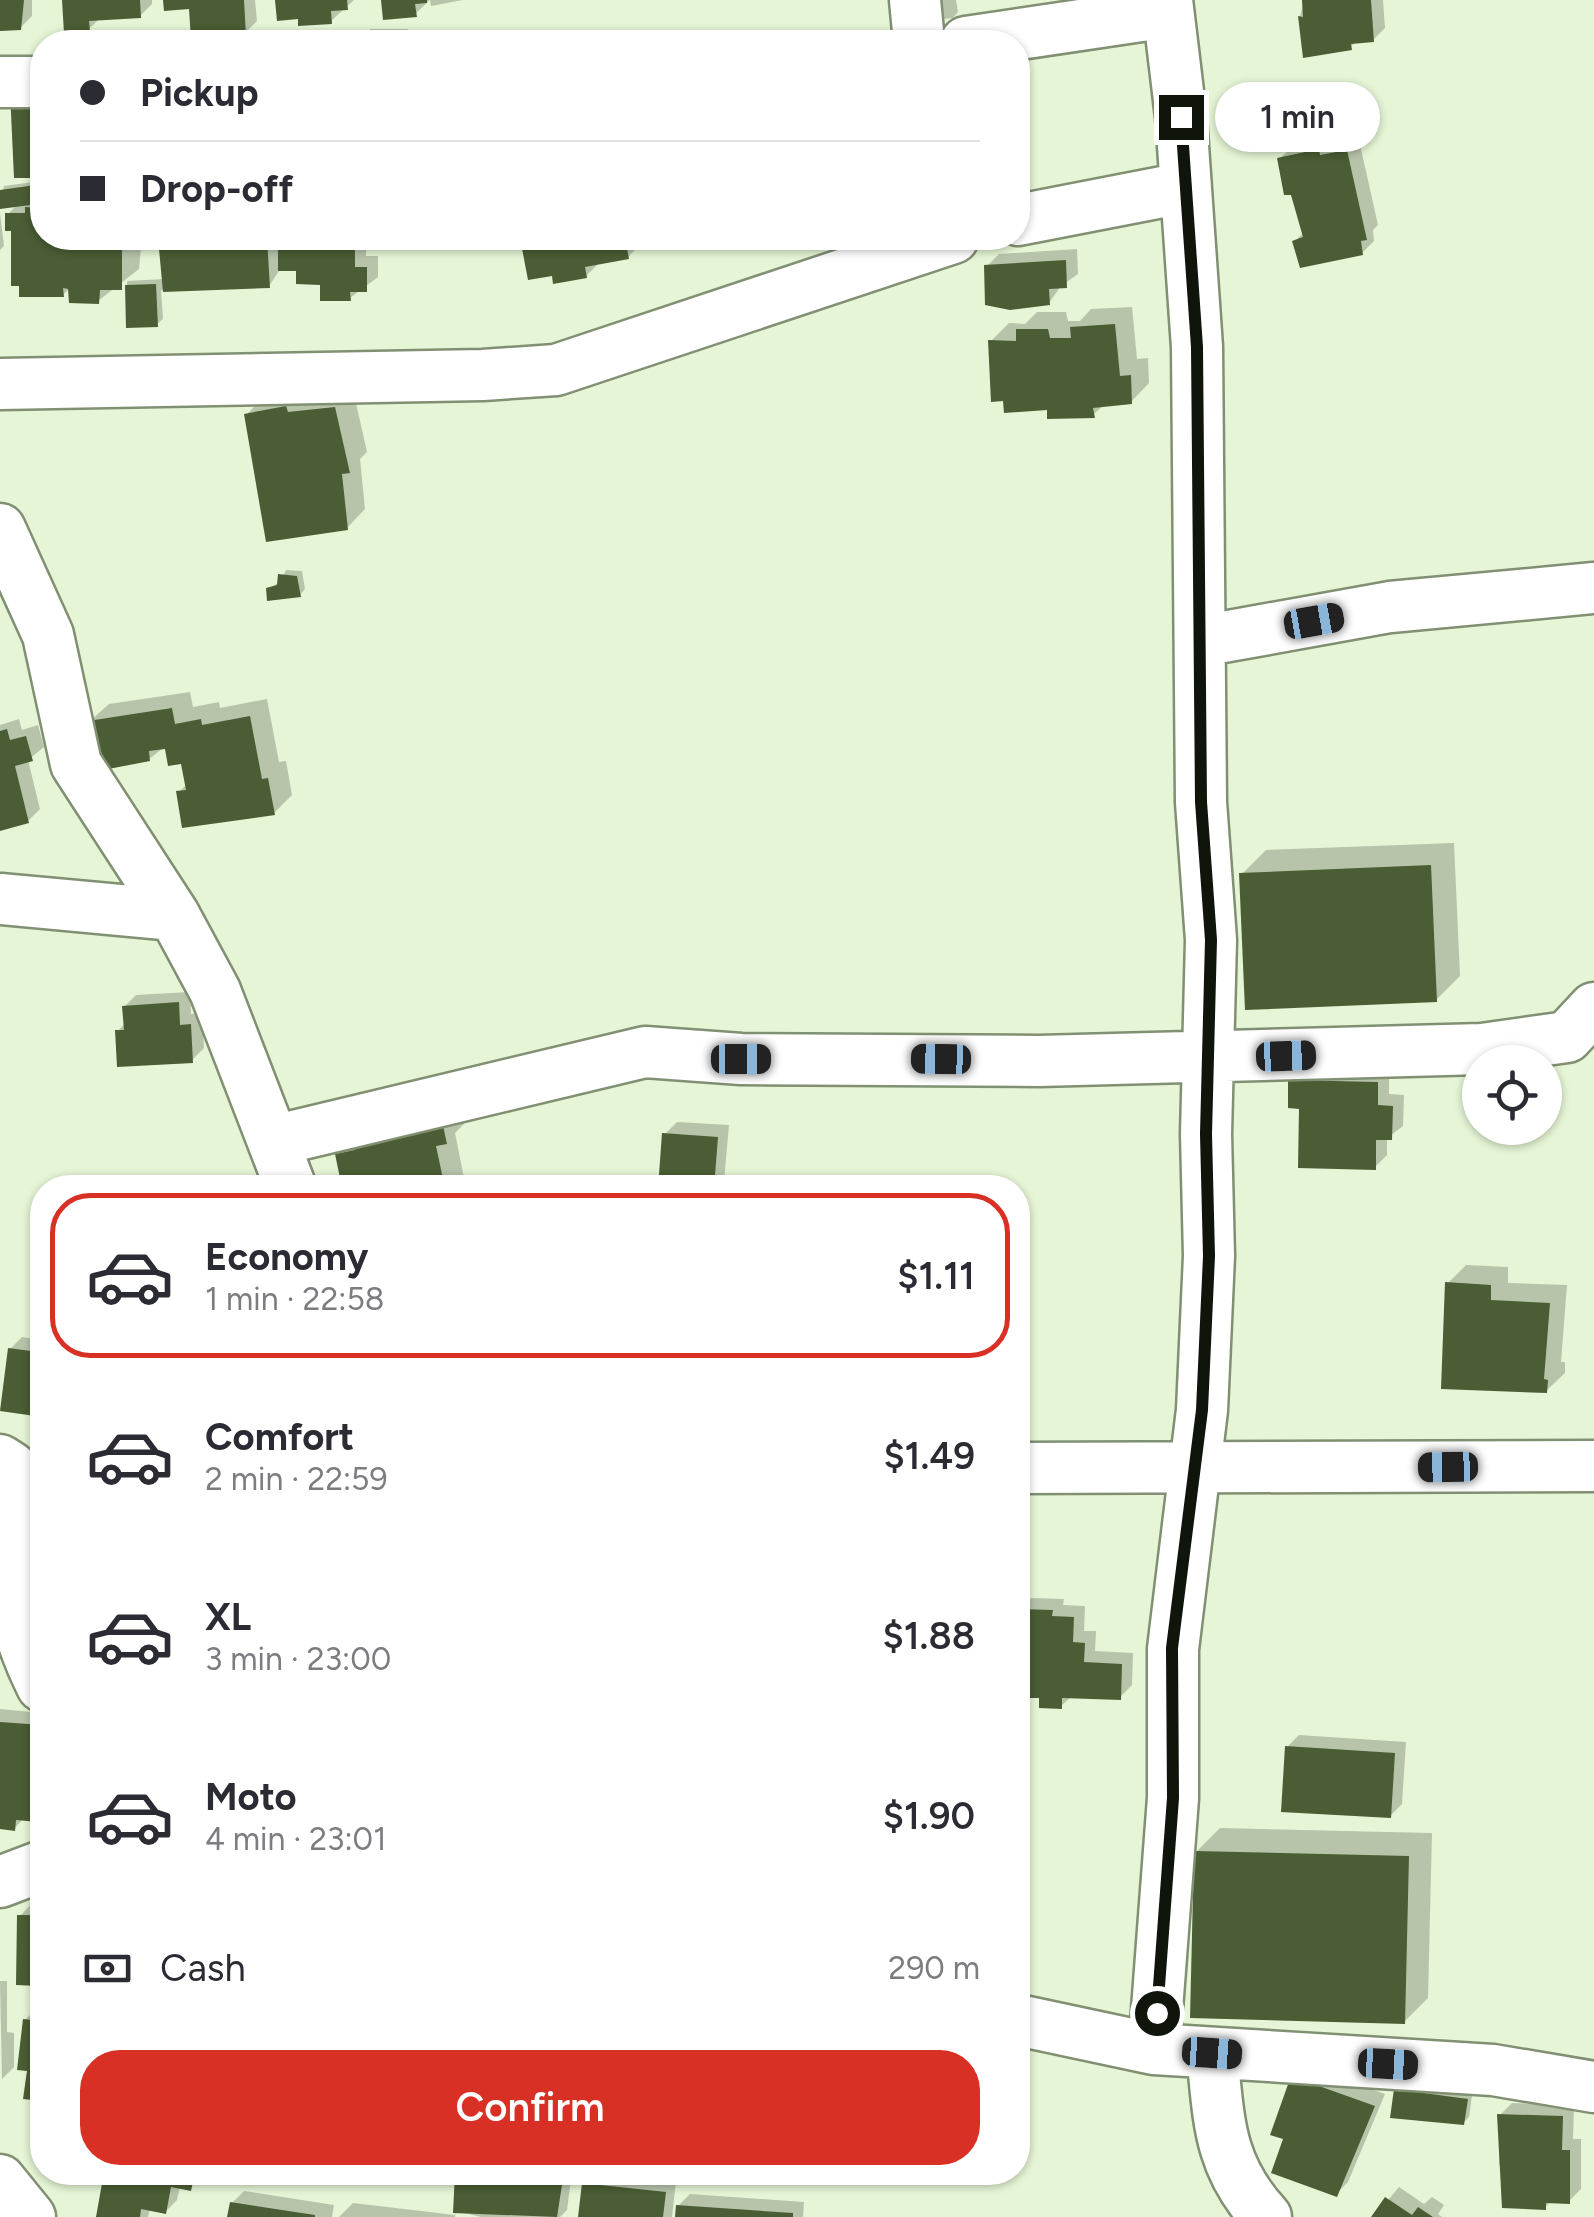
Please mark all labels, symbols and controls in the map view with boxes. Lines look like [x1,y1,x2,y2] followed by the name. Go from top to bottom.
[140,70,258,116] text: Pickup
[1216,82,1381,152] callout: 1 min
[1159,95,1204,140] route end
[1260,98,1335,136] text: 1 min
[140,166,293,212] text: Drop-off
[1282,601,1346,641] car
[1255,1040,1317,1072] car
[911,1043,971,1075] car
[711,1044,771,1074] car
[1462,1045,1562,1145] map controls
[1462,1045,1562,1145] button: locate
[85,1231,175,1321] icon: car
[205,1234,368,1280] text: Economy
[897,1253,975,1299] text: $1.11
[205,1280,385,1318] text: 1 min · 22:58
[85,1411,175,1501] icon: car
[205,1414,354,1460] text: Comfort
[883,1433,975,1479] text: $1.49
[1418,1451,1478,1483] car
[205,1460,388,1498] text: 2 min · 22:59
[85,1591,175,1681] icon: car
[205,1594,251,1640] text: XL
[882,1613,975,1659] text: $1.88
[205,1640,391,1678] text: 3 min · 23:00
[85,1771,175,1861] icon: car
[205,1774,297,1820] text: Moto
[883,1793,975,1839] text: $1.90
[205,1820,386,1858] text: 4 min · 23:01
[80,1941,135,1996] icon: cash
[160,1945,246,1991] text: Cash
[888,1949,980,1987] text: 290 m
[1135,1991,1180,2036] route start
[1181,2036,1243,2070] car
[1357,2047,1419,2081] car
[80,2050,980,2165] button: Confirm

